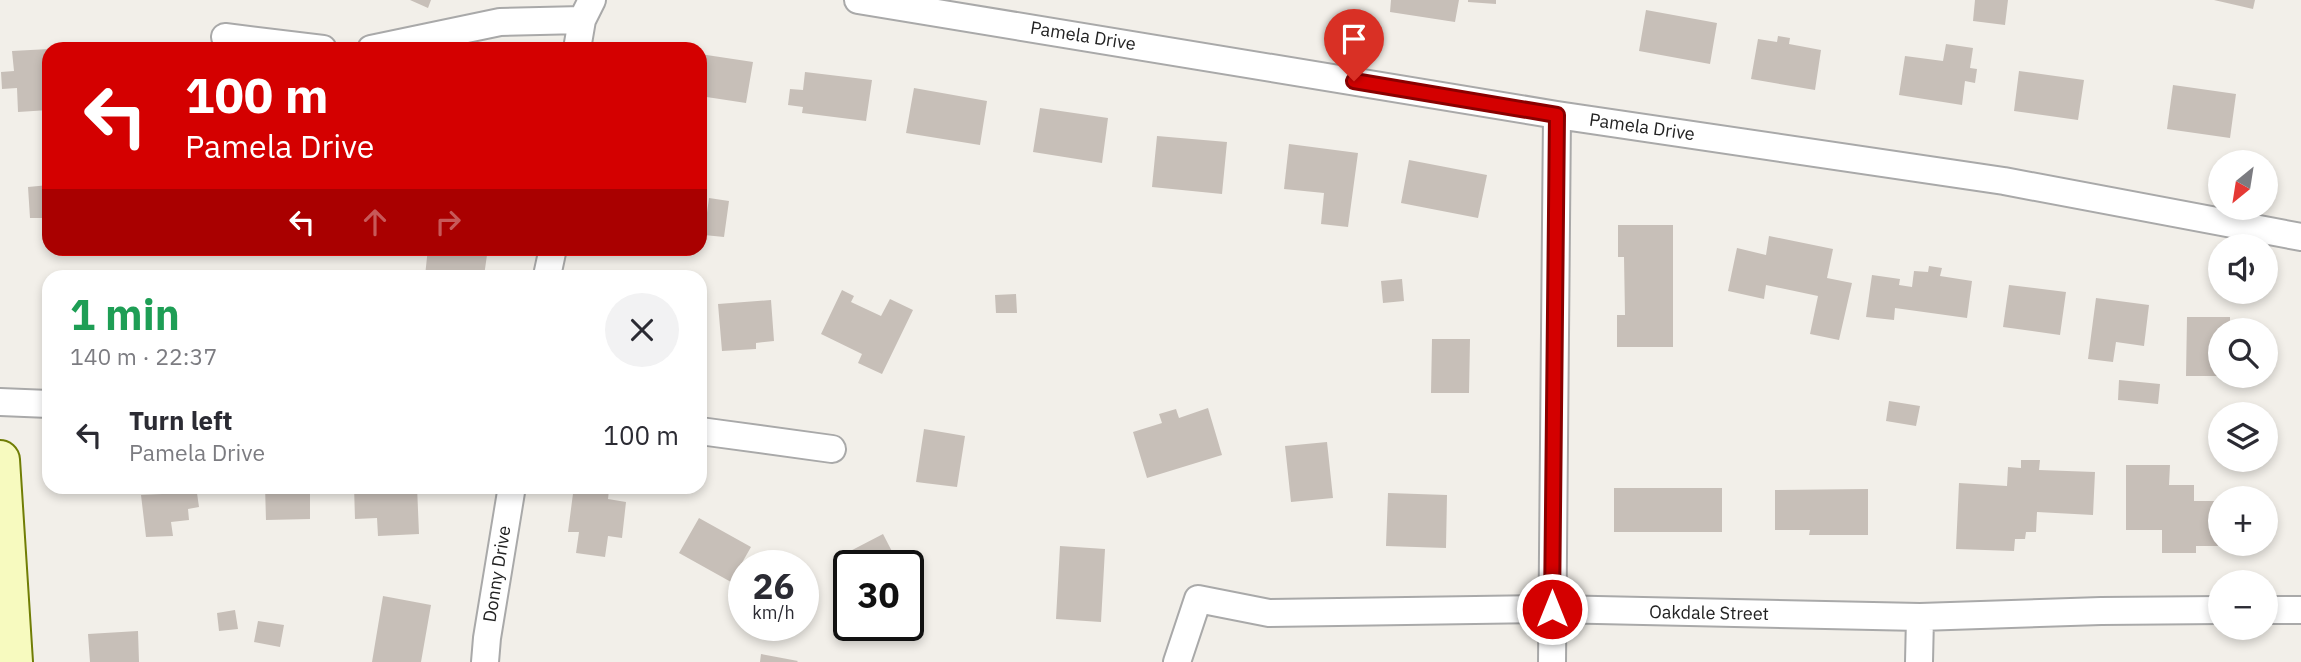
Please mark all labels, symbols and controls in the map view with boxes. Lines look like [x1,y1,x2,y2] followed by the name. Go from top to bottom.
[1324,9,1384,81] pin
[1029,16,1138,55] street label: Pamela Drive
[1335,20,1373,58] icon: arrive
[185,63,329,126] text: 100 m
[70,70,161,161] icon: left
[1588,108,1696,145] street label: Pamela Drive
[185,125,374,167] text: Pamela Drive
[2208,150,2278,220] north arrow
[2208,150,2278,640] map controls
[283,203,321,241] icon: left
[356,203,394,241] icon: ahead
[429,203,467,241] icon: right
[2208,234,2278,304] button: sound
[70,287,180,342] text: 1 min
[605,293,679,367] button: close
[2208,318,2278,388] button: search
[70,341,217,371] text: 140 m · 22:37
[2208,402,2278,472] button: layers
[129,403,232,437] text: Turn left
[70,416,108,454] icon: left
[603,418,679,452] text: 100 m
[129,437,265,467] text: Pamela Drive
[2208,486,2278,556] button: +
[478,524,516,624] street label: Donny Drive
[833,550,924,641] speed limit sign: 30
[752,563,795,609] text: 26
[2208,570,2278,640] button: −
[1515,572,1589,646] position arrow
[1649,600,1769,625] street label: Oakdale Street
[752,601,795,624] text: km/h

